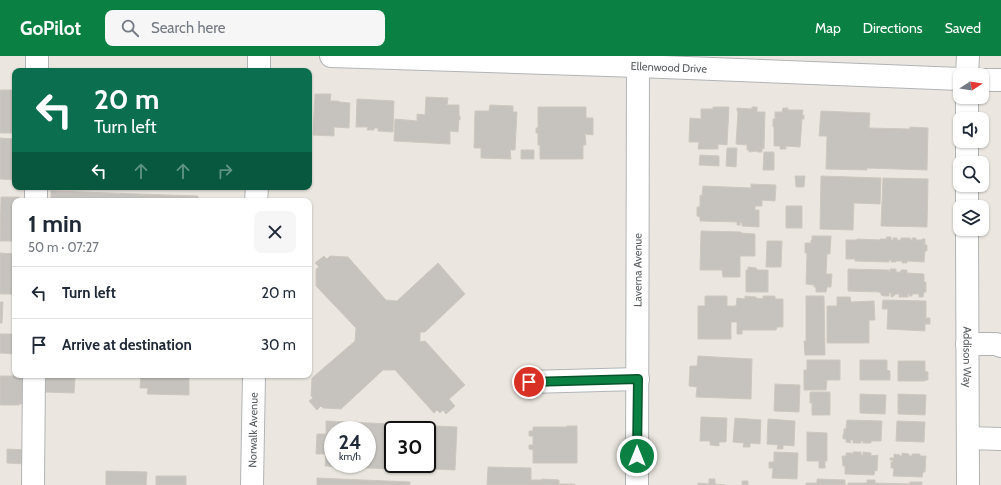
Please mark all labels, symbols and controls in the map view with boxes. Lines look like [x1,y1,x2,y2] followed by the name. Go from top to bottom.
[105,10,385,46] search box
[20,17,81,40] text: GoPilot
[119,17,141,39] icon: search
[151,19,225,37] text: Search here
[815,19,841,37] text: Map
[863,19,923,37] text: Directions
[945,19,981,37] text: Saved
[630,59,708,76] street label: Ellenwood Drive
[953,68,989,104] north arrow
[953,68,989,236] map controls
[94,82,159,116] text: 20 m
[28,84,80,136] icon: left
[953,112,989,148] button: sound
[94,116,157,138] text: Turn left
[953,156,989,192] button: search
[88,160,110,182] icon: left
[130,160,152,182] icon: ahead
[172,160,194,182] icon: ahead
[214,160,236,182] icon: right
[953,200,989,236] button: layers
[28,209,82,238] text: 1 min
[254,211,296,253] button: close
[630,233,645,307] street label: Laverna Avenue
[28,239,99,255] text: 50 m · 07:27
[28,282,50,304] icon: left
[62,284,116,302] text: Turn left
[261,284,296,302] text: 20 m
[960,326,975,388] street label: Addison Way
[28,334,50,356] icon: arrive
[62,336,192,354] text: Arrive at destination
[261,336,296,354] text: 30 m
[512,365,546,399] pin
[518,371,540,393] icon: arrive
[245,392,261,468] street label: Norwalk Avenue
[384,421,436,473] speed limit sign: 30
[339,430,362,454] text: 24
[616,435,658,477] position arrow
[339,450,361,463] text: km/h

